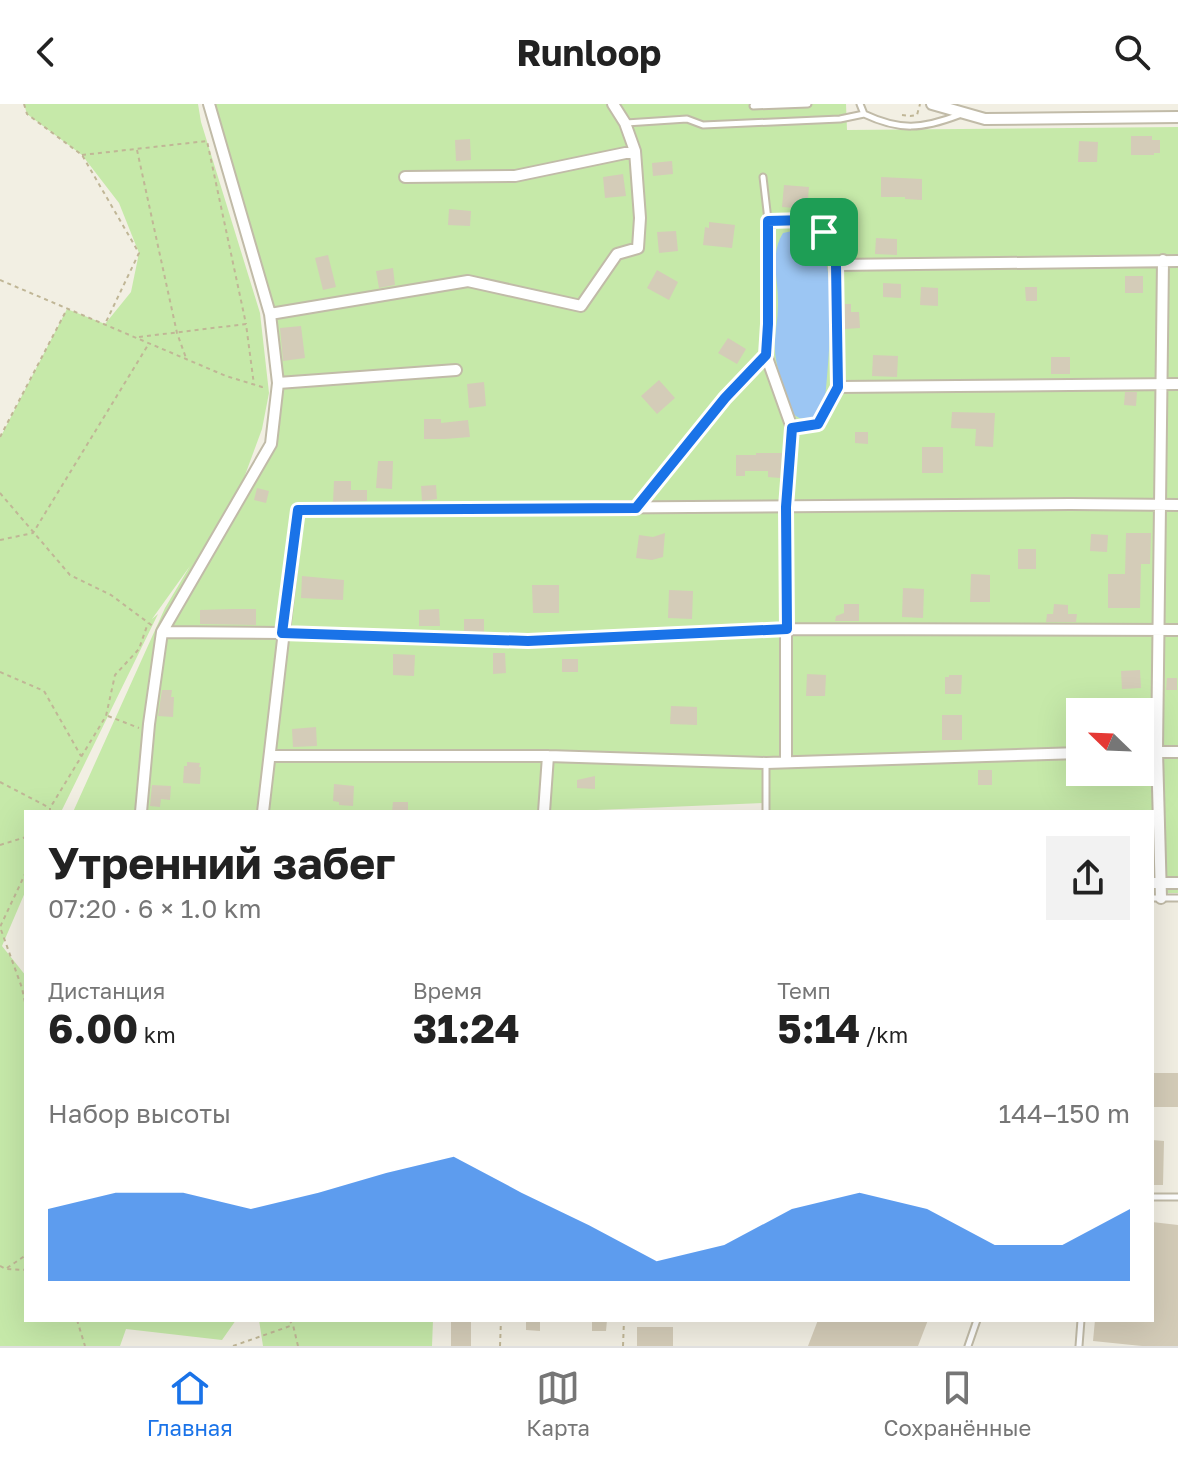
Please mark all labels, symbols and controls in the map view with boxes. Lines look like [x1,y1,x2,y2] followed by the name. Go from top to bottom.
[24,30,68,74] icon: back
[1110,30,1154,74] icon: search
[517,31,661,74] text: Runloop
[790,198,858,266] pin
[802,210,846,254] icon: arrive
[1066,698,1154,786] north arrow
[1066,698,1154,786] map controls
[48,836,395,889] text: Утренний забег
[1046,836,1130,920] button: share
[48,893,261,924] text: 07:20 · 6 × 1.0 km
[48,977,165,1004] text: Дистанция
[413,977,482,1004] text: Время
[777,977,831,1004] text: Темп
[48,1004,138,1052] text: 6.00
[413,1004,520,1052] text: 31:24
[777,1004,860,1052] text: 5:14
[138,1021,176,1048] text: km
[860,1021,908,1048] text: /km
[48,1098,231,1129] text: Набор высоты
[999,1098,1130,1129] text: 144–150 m
[147,1366,233,1441] tab: Главная
[526,1366,590,1441] tab: Карта
[884,1366,1031,1441] tab: Сохранённые

